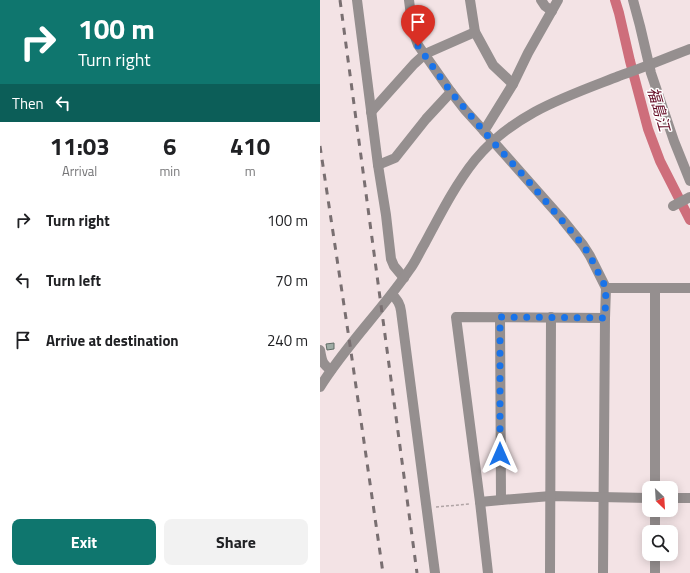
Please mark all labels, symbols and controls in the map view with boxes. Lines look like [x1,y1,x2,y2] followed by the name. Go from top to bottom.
[401,5,435,46] pin
[78,7,155,50] text: 100 m
[407,11,429,33] icon: arrive
[12,16,64,68] icon: right
[78,46,151,73] text: Turn right
[642,84,677,136] water label: 福島江
[12,92,44,115] text: Then
[52,92,74,114] icon: left
[50,128,110,164] text: 11:03
[163,128,177,164] text: 6
[230,128,270,164] text: 410
[62,161,97,181] text: Arrival
[159,161,180,181] text: min
[245,161,256,181] text: m
[12,209,34,231] icon: right
[46,209,110,232] text: Turn right
[267,209,308,232] text: 100 m
[12,269,34,291] icon: left
[46,269,101,292] text: Turn left
[275,269,308,292] text: 70 m
[12,329,34,351] icon: arrive
[46,329,179,352] text: Arrive at destination
[267,329,308,352] text: 240 m
[479,433,521,475] position arrow
[642,481,678,517] north arrow
[642,481,678,561] map controls
[12,519,156,565] button: Exit
[164,519,308,565] button: Share
[642,525,678,561] button: search

